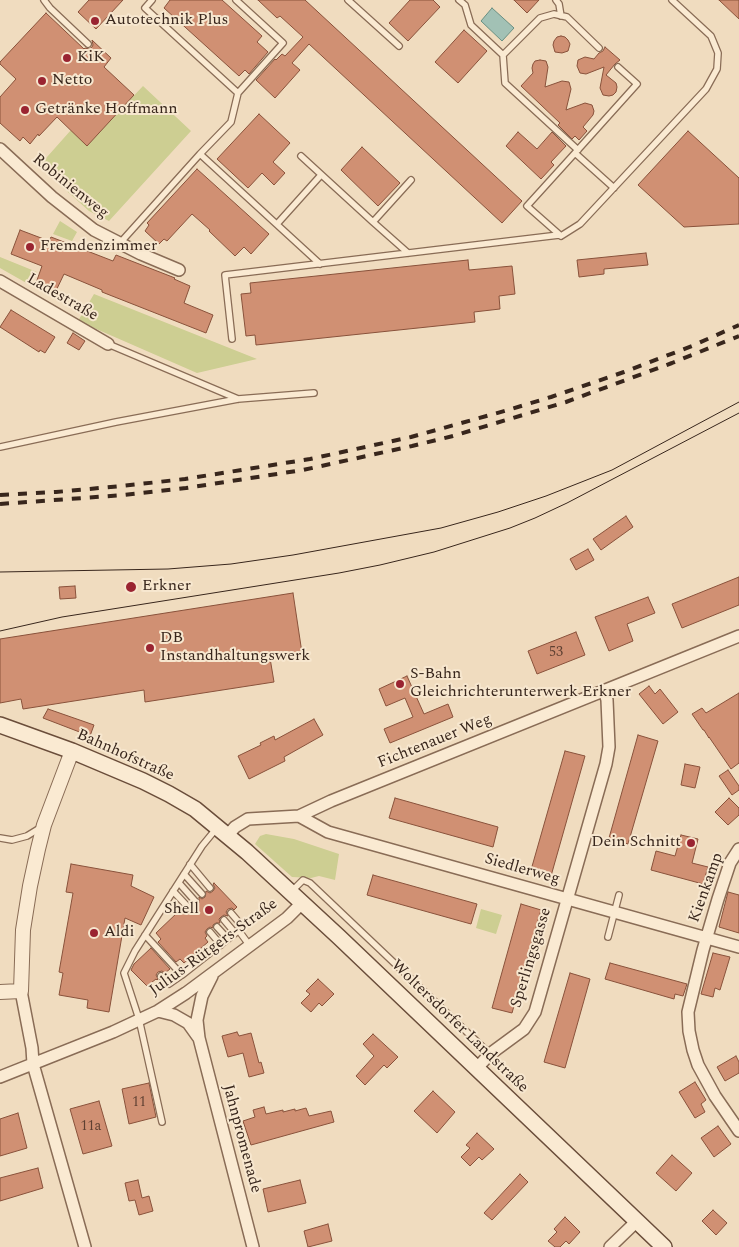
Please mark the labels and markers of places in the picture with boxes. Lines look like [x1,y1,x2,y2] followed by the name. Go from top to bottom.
[105,11,228,31] place label: Autotechnik Plus
[89,15,101,27] marker: Autotechnik Plus
[77,48,105,68] place label: KiK
[61,52,73,64] marker: KiK
[52,71,92,91] place label: Netto
[36,75,48,87] marker: Netto
[35,100,178,120] place label: Getränke Hoffmann
[19,104,31,116] marker: Getränke Hoffmann
[40,237,157,257] place label: Fremdenzimmer
[24,241,36,253] marker: Fremdenzimmer
[142,577,191,597] place label: Erkner
[124,580,138,594] marker: Erkner
[160,629,310,667] place label: DB Instandhaltungswerk
[144,642,156,654] marker: DB Instandhaltungswerk
[410,665,631,703] place label: S-Bahn Gleichrichterunterwerk Erkner
[394,678,406,690] marker: S-Bahn Gleichrichterunterwerk Erkner
[591,833,681,853] place label: Dein Schnitt
[685,837,697,849] marker: Dein Schnitt
[164,900,199,920] place label: Shell
[203,904,215,916] marker: Shell
[104,923,134,943] place label: Aldi
[88,927,100,939] marker: Aldi

